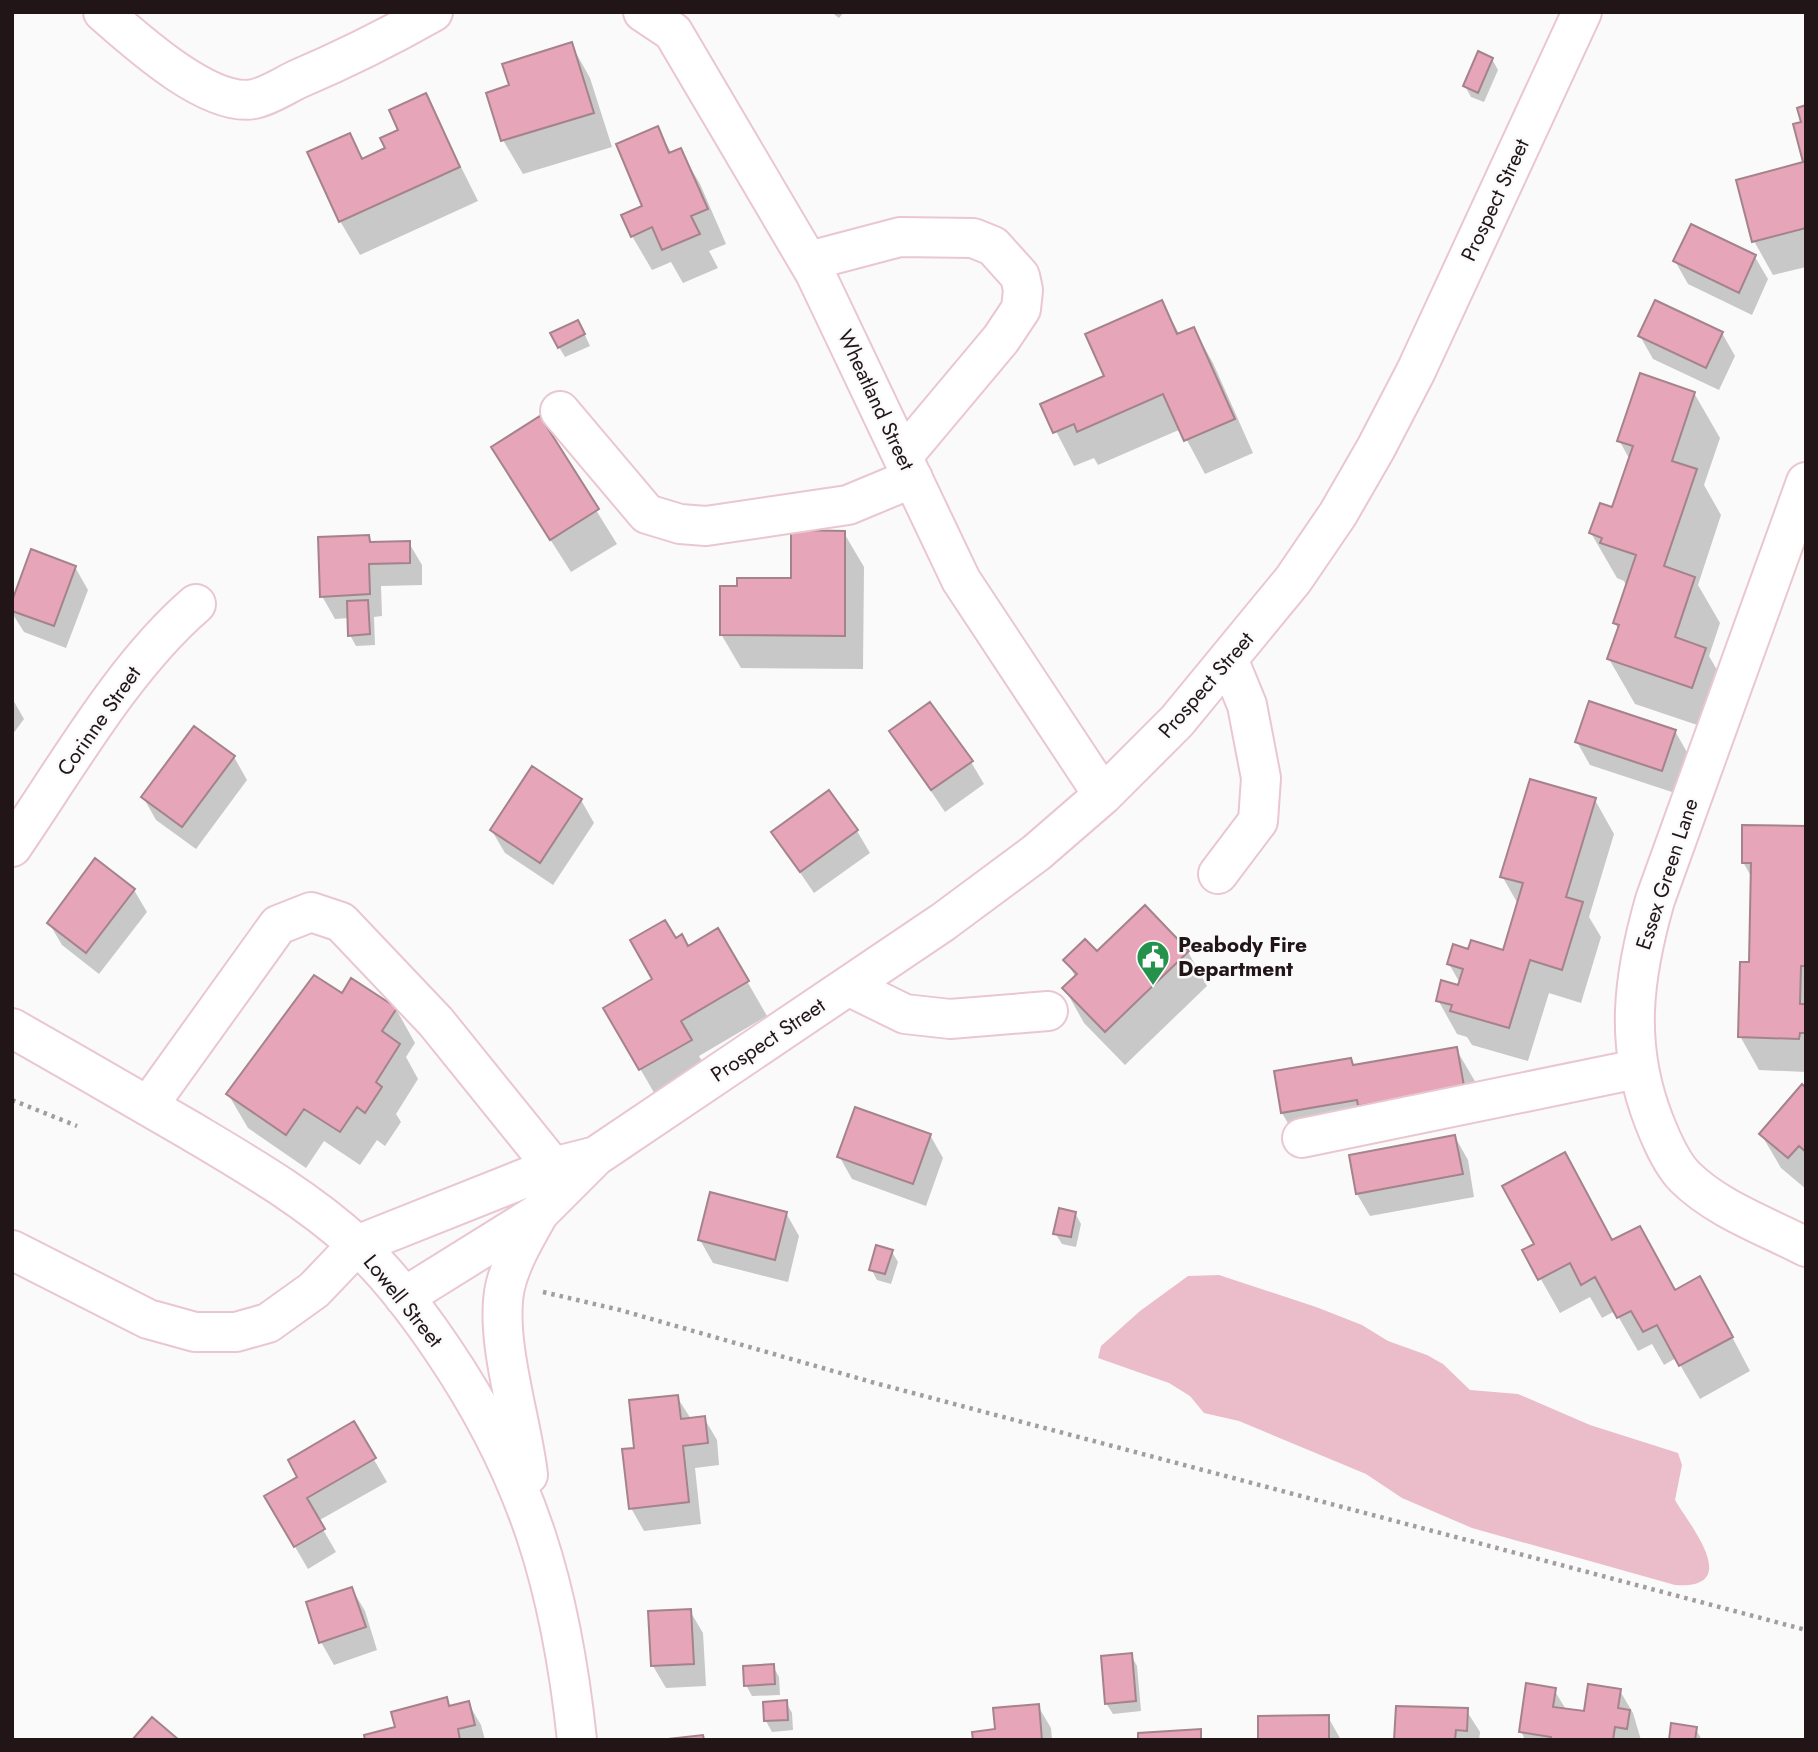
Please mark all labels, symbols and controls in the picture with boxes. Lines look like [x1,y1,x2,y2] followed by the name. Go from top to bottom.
[1453,134,1537,266] street label: Prospect Street
[830,325,922,475] street label: Wheatland Street
[1151,625,1261,745] street label: Prospect Street
[50,660,148,782] street label: Corinne Street
[1628,794,1706,954] street label: Essex Green Lane
[1178,930,1307,984] place label: Peabody Fire Department
[1134,938,1172,987] public building icon: Peabody Fire Department
[705,991,831,1089] street label: Prospect Street
[356,1248,450,1354] street label: Lowell Street

